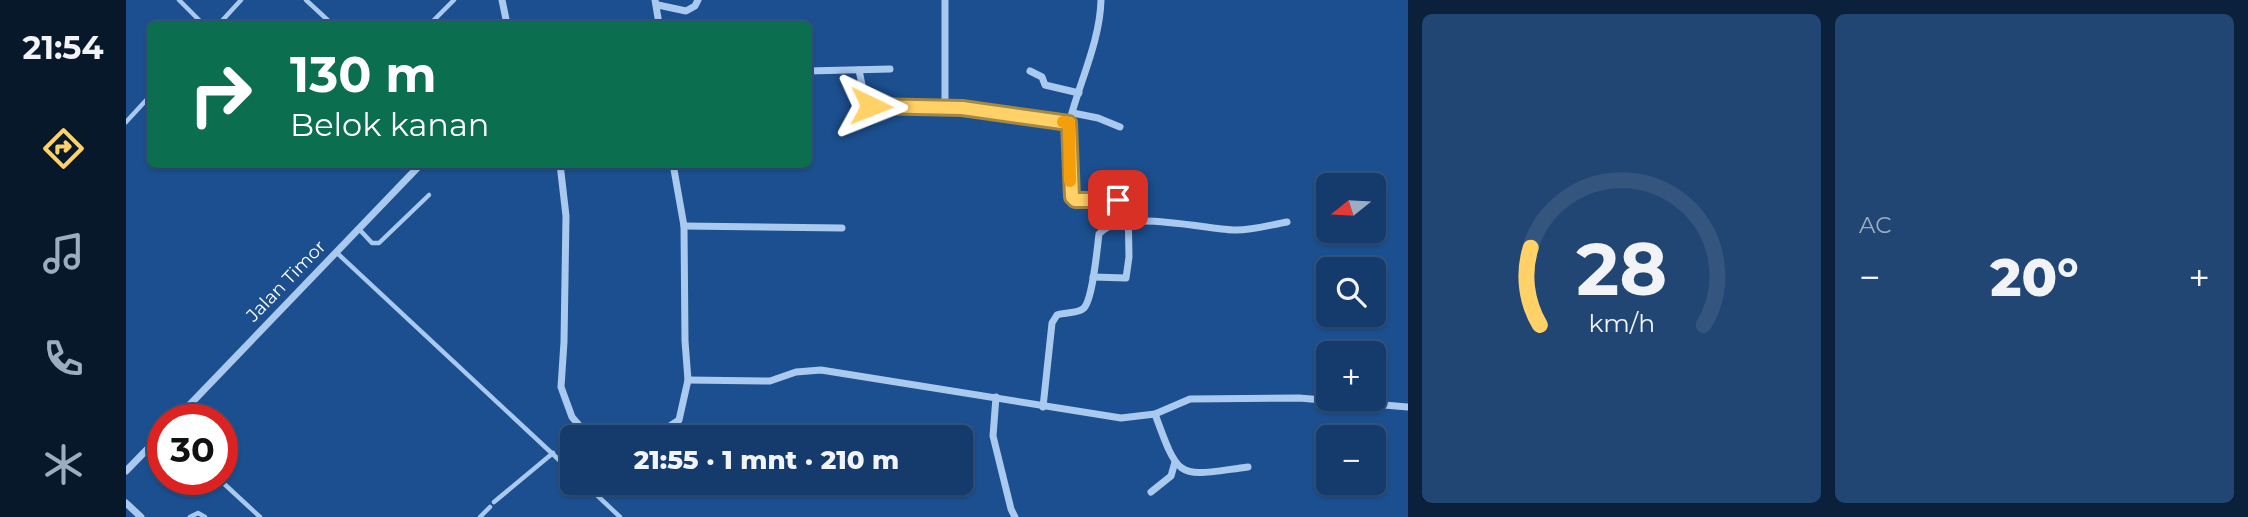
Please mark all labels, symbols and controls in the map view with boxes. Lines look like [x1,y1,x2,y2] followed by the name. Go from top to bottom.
[23,28,103,67] text: 21:54
[290,45,437,104] text: 130 m
[175,49,266,140] icon: right
[834,69,908,143] position arrow
[290,105,490,144] text: Belok kanan
[39,124,88,173] icon: directions
[1088,170,1148,230] pin
[1316,173,1386,243] north arrow
[1316,173,1386,495] map controls
[1099,181,1137,219] icon: arrive
[1859,211,1892,239] text: AC
[1576,225,1667,313] text: 28
[39,229,88,278] icon: music
[241,236,330,327] street label: Jalan Timor
[1990,246,2079,309] text: 20°
[1859,254,1881,301] text: −
[2188,254,2210,301] text: +
[1316,257,1386,327] button: search
[1588,307,1655,337] text: km/h
[39,334,88,383] icon: phone
[1316,341,1386,411] button: +
[147,404,238,495] speed limit sign: 30
[1316,425,1386,495] button: −
[39,440,88,489] icon: climate
[634,444,899,476] text: 21:55 · 1 mnt · 210 m

